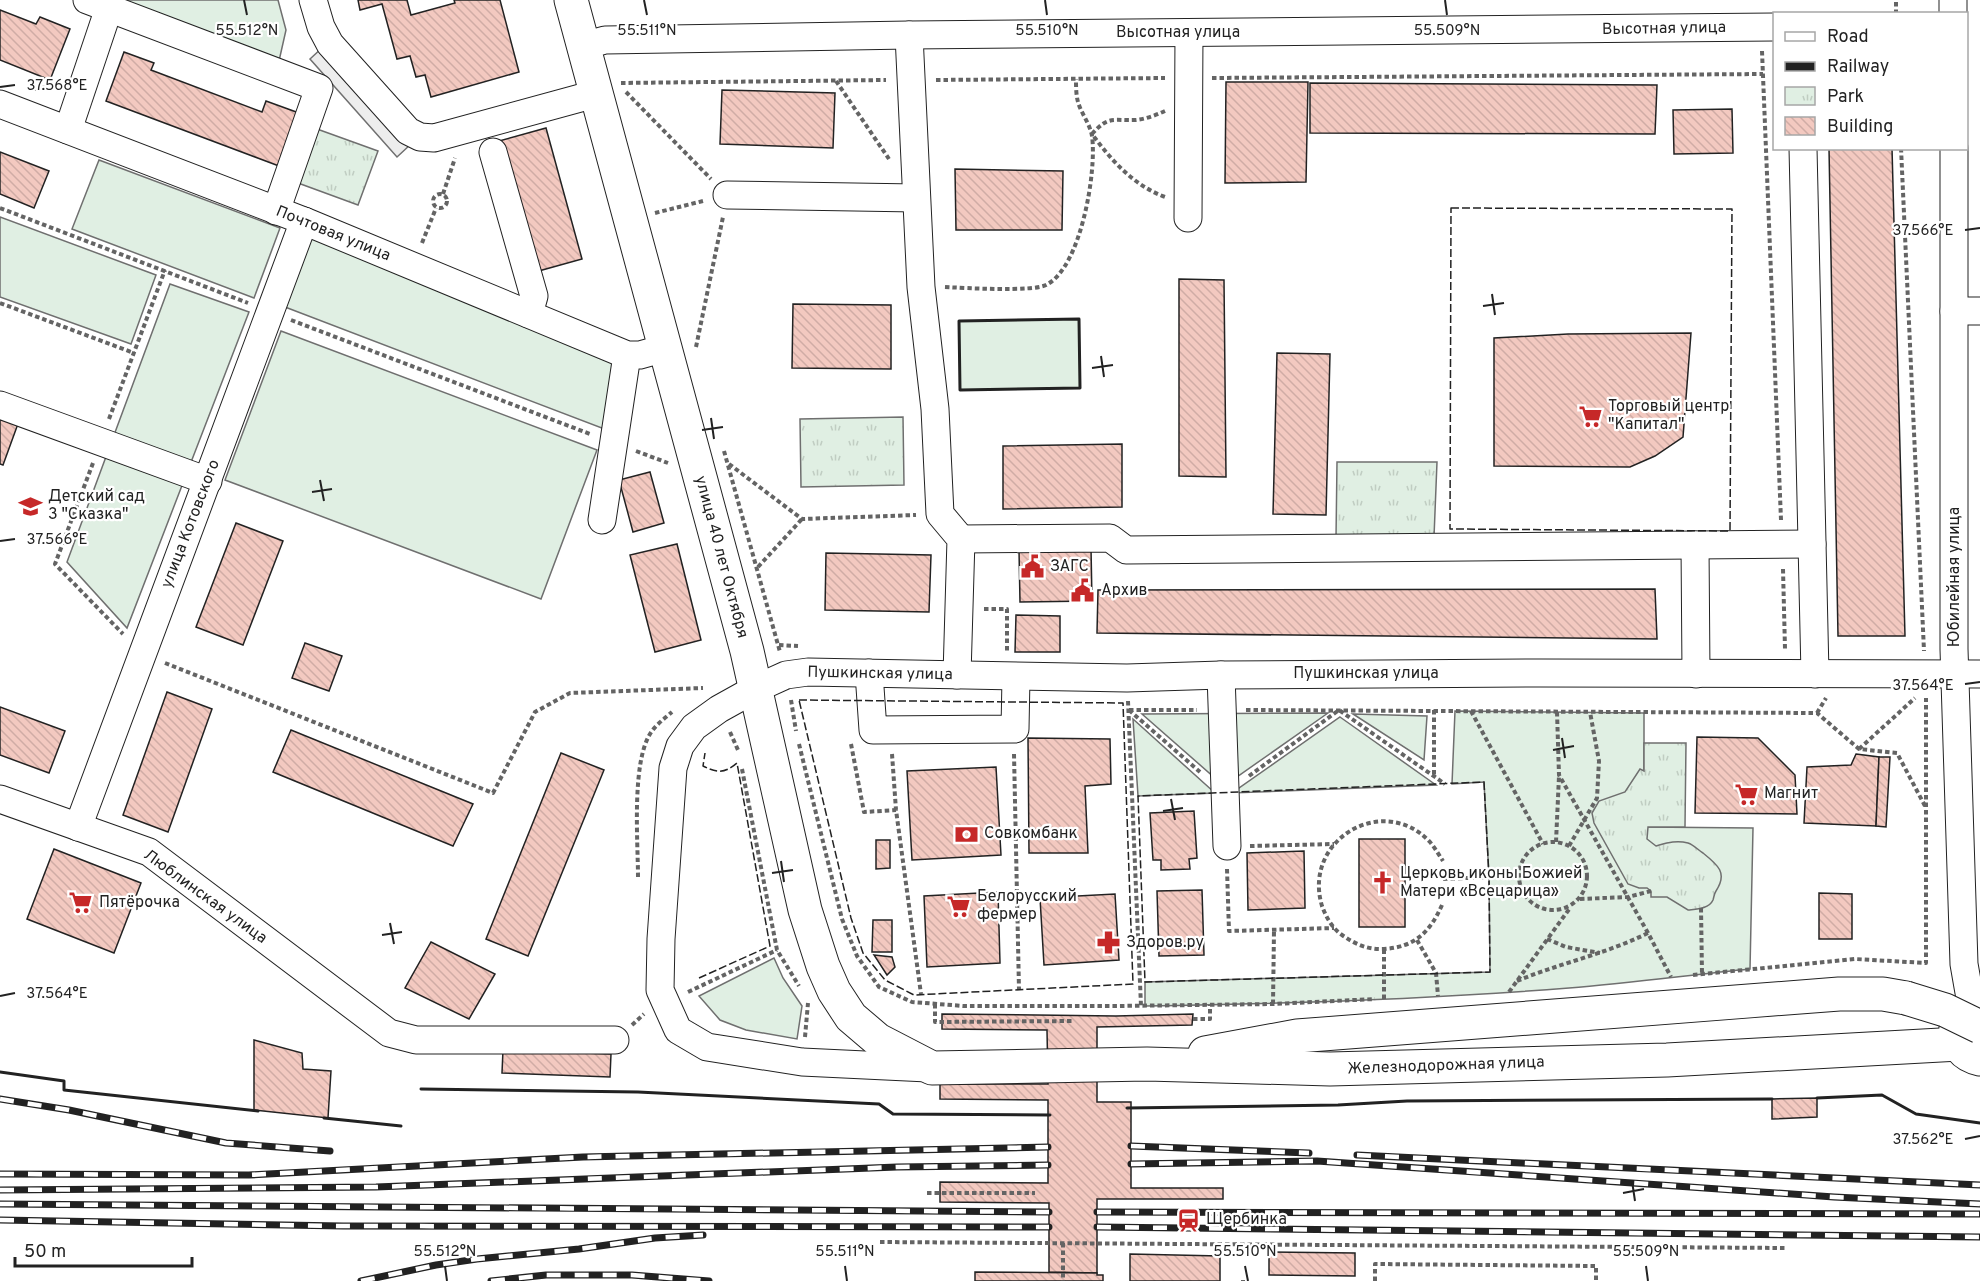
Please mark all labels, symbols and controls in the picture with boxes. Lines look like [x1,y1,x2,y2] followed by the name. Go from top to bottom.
[1773,12,1968,150] legend
[1602,18,1726,40] street label: Высотная улица
[216,22,278,41] text: 55.512°N
[617,22,677,41] text: 55.511°N
[1015,22,1079,41] text: 55.510°N
[1414,22,1480,41] text: 55.509°N
[1116,23,1240,43] street label: Высотная улица
[1827,26,1869,49] text: Road
[1827,56,1889,79] text: Railway
[26,77,88,96] text: 37.568°E
[1827,86,1864,109] text: Park
[1827,116,1893,139] text: Building
[273,202,393,266] street label: Почтовая улица
[1893,222,1953,241] text: 37.566°E
[1608,397,1729,435] place label: Торговый центр "Капитал"
[1577,403,1603,429] supermarket icon: Торговый центр "Капитал"
[157,457,225,591] street label: улица Котовского
[690,474,752,640] street label: улица 40 лет Октября
[48,487,145,525] place label: Детский сад 3 "Сказка"
[17,493,43,519] school or university icon: Детский сад 3 "Сказка"
[1945,507,1965,647] street label: Юбилейная улица
[27,531,87,550] text: 37.566°E
[1019,554,1045,580] public building icon: ЗАГС
[1050,557,1089,577] place label: ЗАГС
[1070,578,1096,604] public building icon: Архив
[1101,581,1148,601] place label: Архив
[807,663,953,685] street label: Пушкинская улица
[1293,664,1439,684] street label: Пушкинская улица
[1892,677,1954,696] text: 37.564°E
[1733,781,1759,807] supermarket icon: Магнит
[1764,784,1818,804] place label: Магнит
[953,821,979,847] bank icon: Совкомбанк
[984,824,1078,844] place label: Совкомбанк
[139,845,271,949] street label: Люблинская улица
[1400,864,1582,902] place label: Церковь иконы Божией Матери «Всецарица»
[1369,870,1395,896] church icon: Церковь иконы Божией Матери «Всецарица»
[977,887,1077,925] place label: Белорусский фермер
[68,890,94,916] supermarket icon: Пятёрочка
[99,893,180,913] place label: Пятёрочка
[946,893,972,919] supermarket icon: Белорусский фермер
[1095,930,1121,956] pharmacy icon: Здоров.ру
[1126,933,1204,953] place label: Здоров.ру
[26,985,88,1004] text: 37.564°E
[1347,1053,1545,1079] street label: Железнодорожная улица
[1892,1131,1954,1150] text: 37.562°E
[1175,1207,1201,1233] station icon: Щербинка
[1206,1210,1287,1230] place label: Щербинка
[15,1230,192,1268] scale bar
[24,1241,66,1264] text: 50 m
[414,1243,476,1262] text: 55.512°N
[815,1243,875,1262] text: 55.511°N
[1213,1243,1277,1262] text: 55.510°N
[1613,1243,1679,1262] text: 55.509°N

